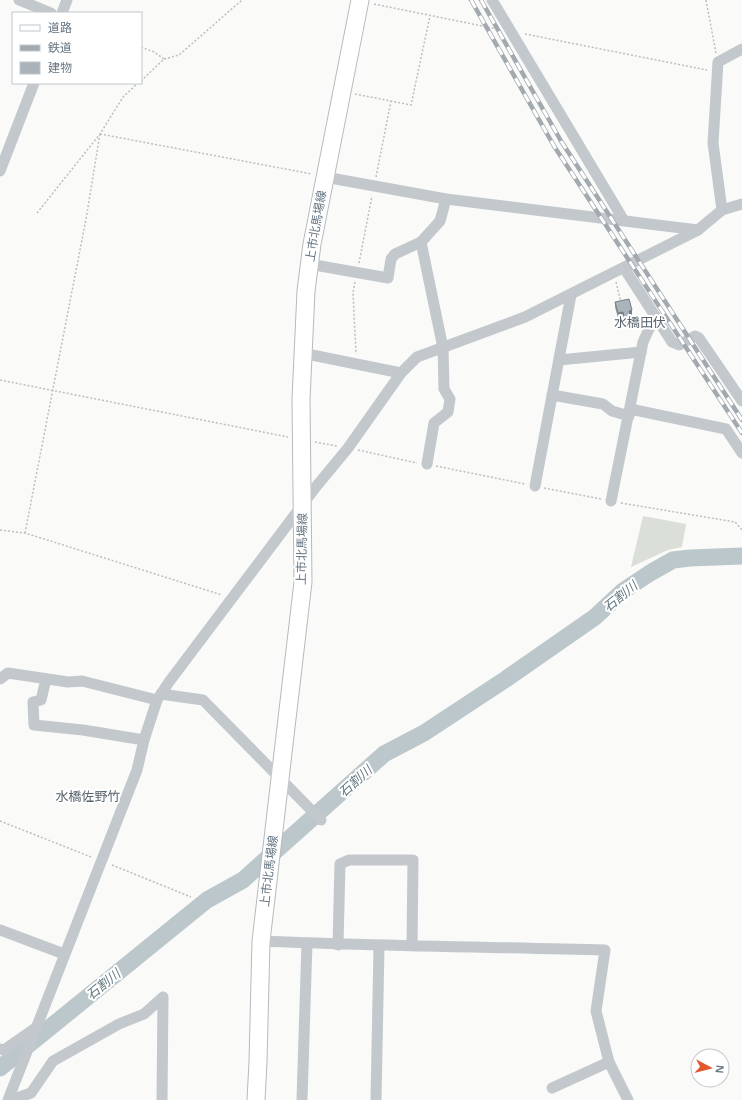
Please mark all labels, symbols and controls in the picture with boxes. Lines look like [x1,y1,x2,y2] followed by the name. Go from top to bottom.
[12,12,142,84] legend
[48,21,72,35] text: 道路
[48,41,72,55] text: 鉄道
[48,61,72,75] text: 建物
[303,189,329,263] street label: 上市北馬場線
[614,315,666,330] district label: 水橋田伏
[294,513,310,585] street label: 上市北馬場線
[600,577,642,614] water label: 石割川
[336,761,376,800] water label: 石割川
[55,789,121,804] district label: 水橋佐野竹
[258,834,280,908] street label: 上市北馬場線
[83,965,125,1002] water label: 石割川
[690,1048,730,1088] north arrow
[713,1065,726,1074] text: N

